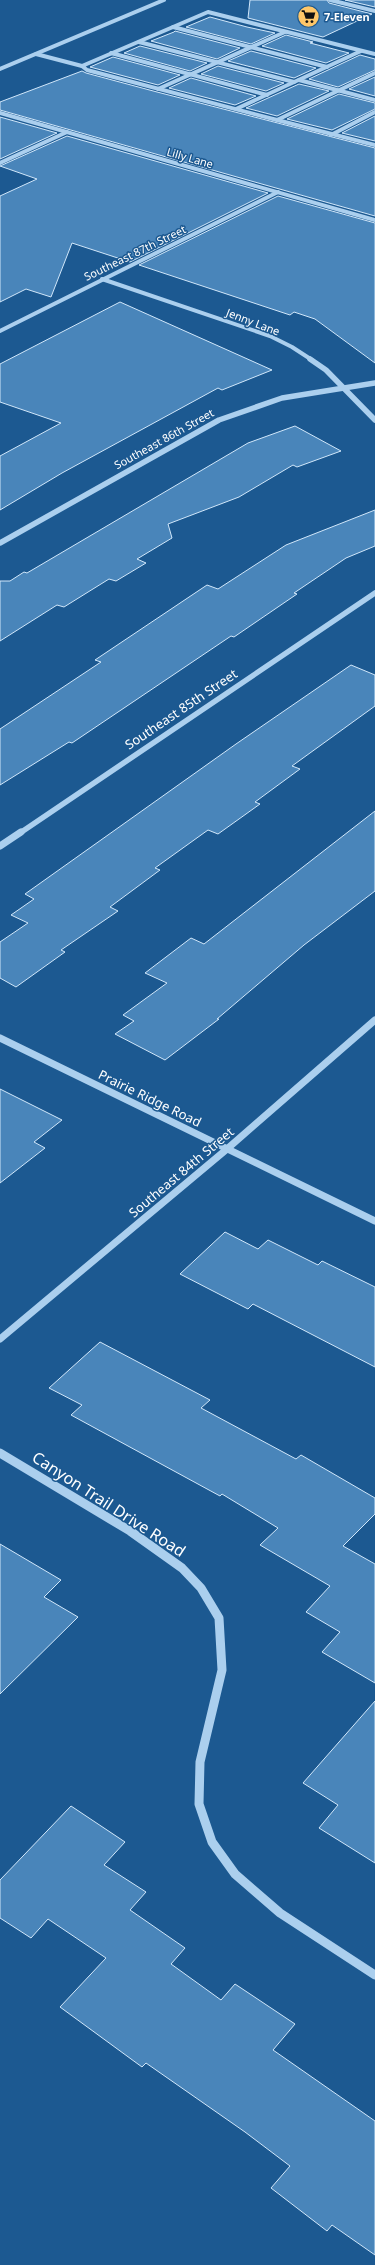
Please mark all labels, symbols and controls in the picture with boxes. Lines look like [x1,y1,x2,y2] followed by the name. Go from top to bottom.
[295,4,321,30] supermarket icon: 7-Eleven
[324,9,370,24] place label: 7-Eleven
[165,144,215,171] street label: Lilly Lane
[81,221,188,284] street label: Southeast 87th Street
[223,304,282,339] street label: Jenny Lane
[111,405,216,472] street label: Southeast 86th Street
[121,664,241,753] street label: Southeast 85th Street
[96,1065,204,1131] street label: Prairie Ridge Road
[125,1122,238,1221] street label: Southeast 84th Street
[28,1446,190,1562] street label: Canyon Trail Drive Road

